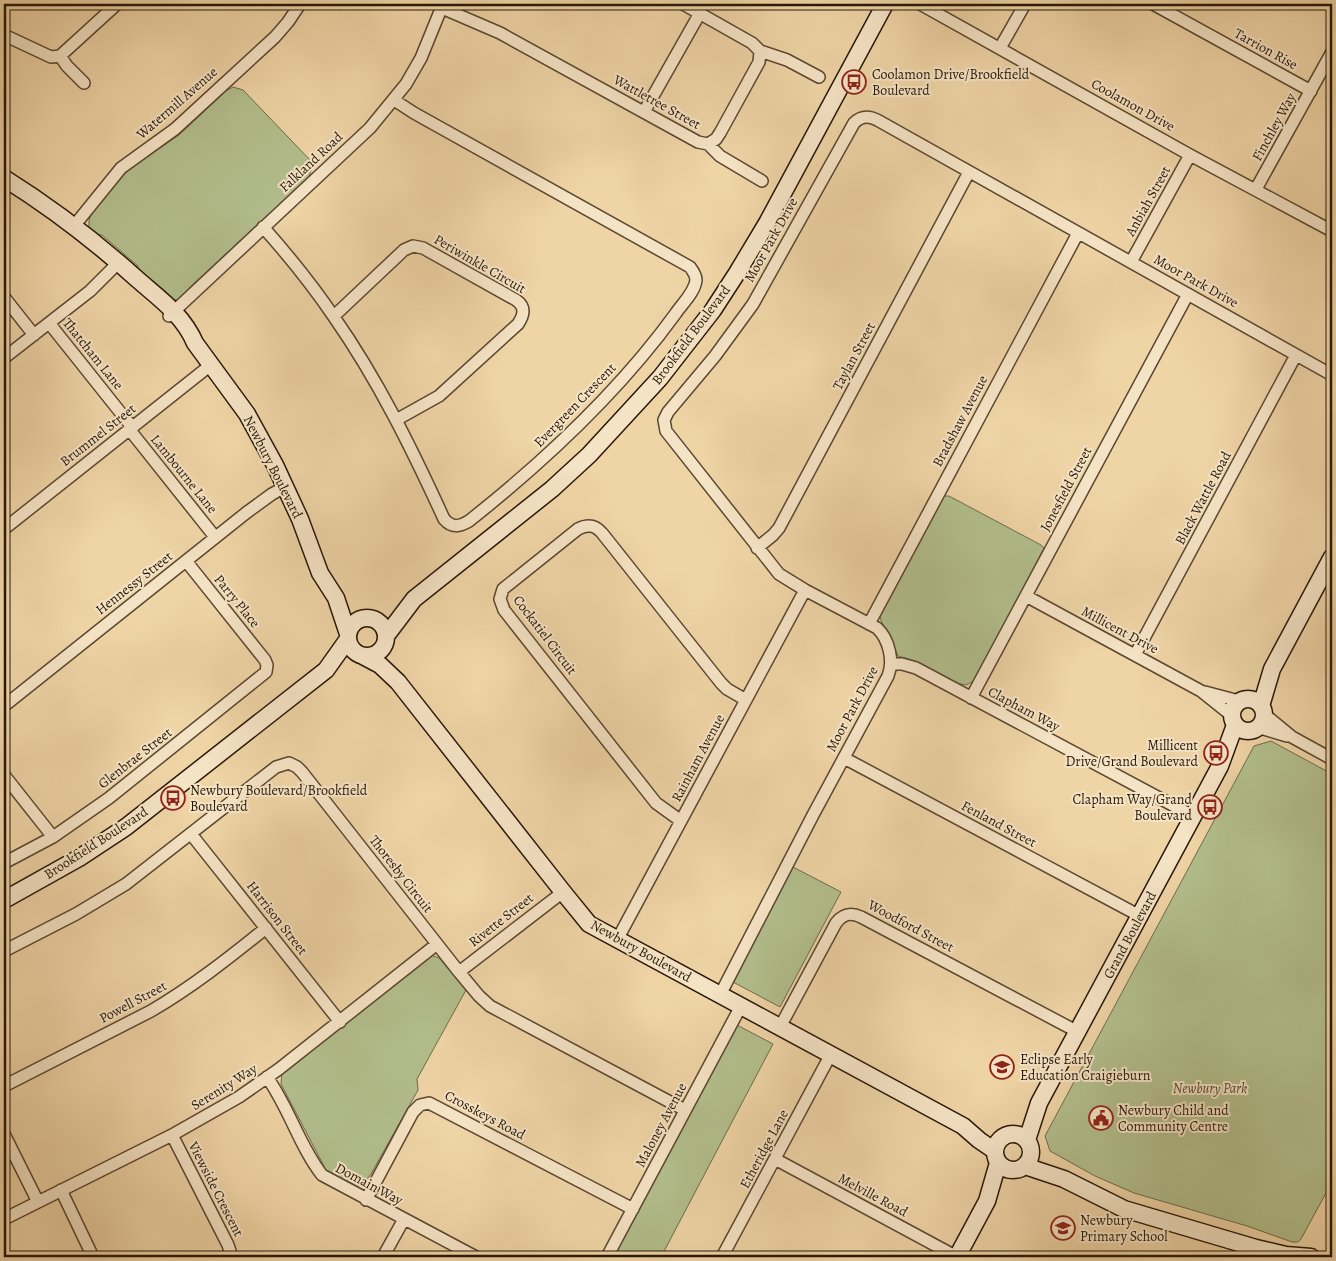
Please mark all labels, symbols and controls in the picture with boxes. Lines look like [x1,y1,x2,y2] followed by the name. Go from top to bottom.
[1231,24,1301,74] street label: Tarrion Rise
[132,62,222,144] street label: Watermill Avenue
[872,65,1030,100] place label: Coolamon Drive/Brookfield Boulevard
[841,69,867,95] bus stop icon: Coolamon Drive/Brookfield Boulevard
[609,70,704,134] street label: Wattletree Street
[1088,74,1178,136] street label: Coolamon Drive
[1247,89,1301,164] street label: Finchley Way
[275,127,347,196] street label: Falkland Road
[1120,162,1175,241] street label: Anbiah Street
[740,194,802,286] street label: Moor Park Drive
[431,230,530,298] street label: Periwinkle Circuit
[1150,250,1242,312] street label: Moor Park Drive
[647,281,735,389] street label: Brookfield Boulevard
[58,314,128,394] street label: Thatcham Lane
[828,318,880,393] street label: Taylan Street
[530,358,621,451] street label: Evergreen Crescent
[928,372,992,470] street label: Bradshaw Avenue
[56,399,140,471] street label: Brummel Street
[239,412,307,522] street label: Newbury Boulevard
[146,430,222,518] street label: Lambourne Lane
[1036,443,1096,535] street label: Jonesfield Street
[1170,448,1236,548] street label: Black Wattle Road
[92,547,177,619] street label: Hennessy Street
[210,570,264,632] street label: Parry Place
[509,591,582,679] street label: Cockatiel Circuit
[1078,602,1162,658] street label: Millicent Drive
[822,663,882,755] street label: Moor Park Drive
[985,682,1064,736] street label: Clapham Way
[667,711,729,805] street label: Rainham Avenue
[94,723,176,793] street label: Glenbrae Street
[1065,736,1198,771] place label: Millicent Drive/Grand Boulevard
[1203,740,1229,766] bus stop icon: Millicent Drive/Grand Boulevard
[190,781,368,816] place label: Newbury Boulevard/Brookfield Boulevard
[160,785,186,811] bus stop icon: Newbury Boulevard/Brookfield Boulevard
[1072,790,1192,825] place label: Clapham Way/Grand Boulevard
[1197,794,1223,820] bus stop icon: Clapham Way/Grand Boulevard
[958,796,1040,852] street label: Fenland Street
[40,802,152,884] street label: Brookfield Boulevard
[365,831,438,917] street label: Thoresby Circuit
[242,877,312,959] street label: Harrison Street
[465,888,538,951] street label: Rivette Street
[1099,888,1161,982] street label: Grand Boulevard
[864,895,958,957] street label: Woodford Street
[587,915,695,987] street label: Newbury Boulevard
[96,976,170,1028] street label: Powell Street
[1020,1050,1151,1085] place label: Eclipse Early Education Craigieburn
[989,1054,1015,1080] school or university icon: Eclipse Early Education Craigieburn
[187,1059,261,1115] street label: Serenity Way
[631,1079,691,1171] street label: Maloney Avenue
[1173,1079,1247,1098] park label: Newbury Park
[441,1086,529,1144] street label: Crosskeys Road
[1118,1101,1229,1136] place label: Newbury Child and Community Centre
[1088,1105,1114,1131] public building icon: Newbury Child and Community Centre
[735,1106,793,1192] street label: Etheridge Lane
[183,1137,248,1240] street label: Viewside Crescent
[332,1158,407,1210] street label: Domain Way
[835,1169,912,1222] street label: Melville Road
[1080,1211,1168,1246] place label: Newbury Primary School
[1050,1215,1076,1241] school or university icon: Newbury Primary School

